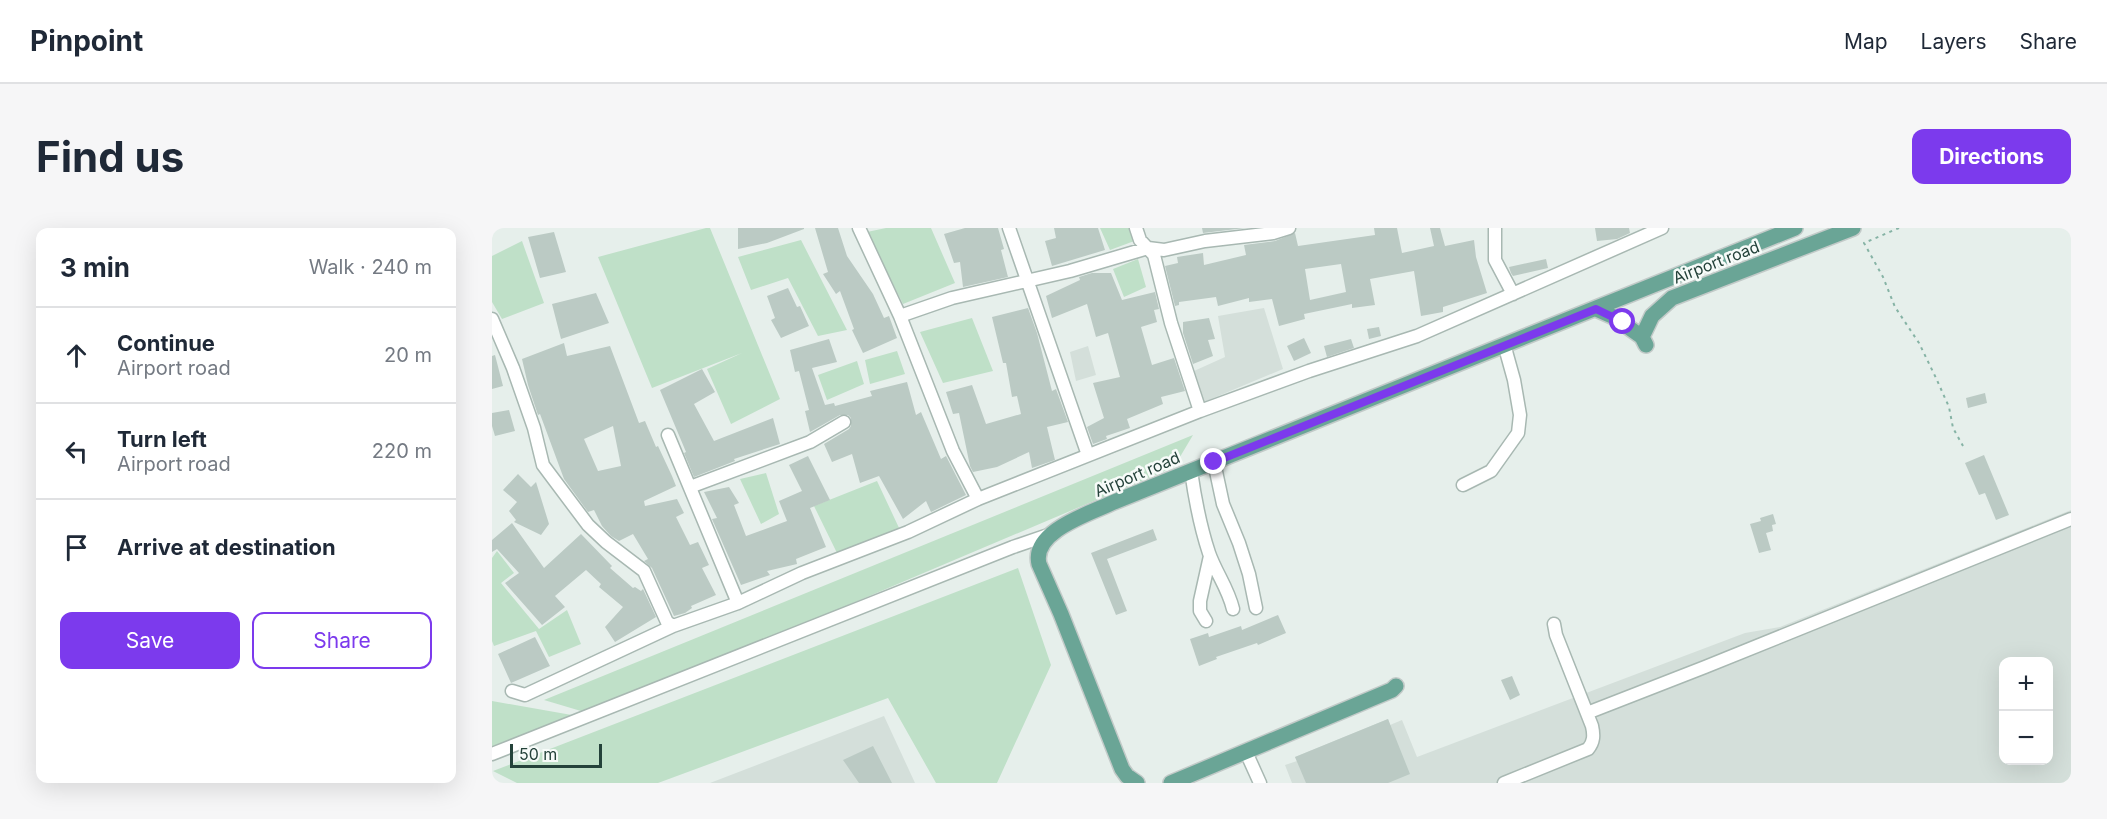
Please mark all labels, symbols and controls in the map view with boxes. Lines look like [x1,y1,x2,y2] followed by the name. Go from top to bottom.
[30,24,143,58] text: Pinpoint
[1844,29,1888,54] text: Map
[1921,29,1987,54] text: Layers
[2020,29,2077,54] text: Share
[1912,129,2071,184] button: Directions
[36,131,184,182] text: Find us
[1670,236,1762,288] street label: Airport road
[60,252,130,283] text: 3 min
[309,255,432,279] text: Walk · 240 m
[1609,308,1635,334] route start
[117,330,215,356] text: Continue
[60,339,93,372] icon: ahead
[384,343,432,367] text: 20 m
[117,356,231,380] text: Airport road
[117,426,207,452] text: Turn left
[60,435,93,468] icon: left
[372,439,432,463] text: 220 m
[1091,447,1183,501] street label: Airport road
[1200,448,1226,474] route end
[117,452,231,476] text: Airport road
[60,531,93,564] icon: arrive
[117,534,336,560] text: Arrive at destination
[60,612,240,669] button: Save
[252,612,432,669] button: Share
[1999,657,2053,765] map controls
[1999,657,2053,711] button: +
[1999,711,2053,765] button: −
[510,741,602,768] scale bar
[519,744,557,764] text: 50 m

